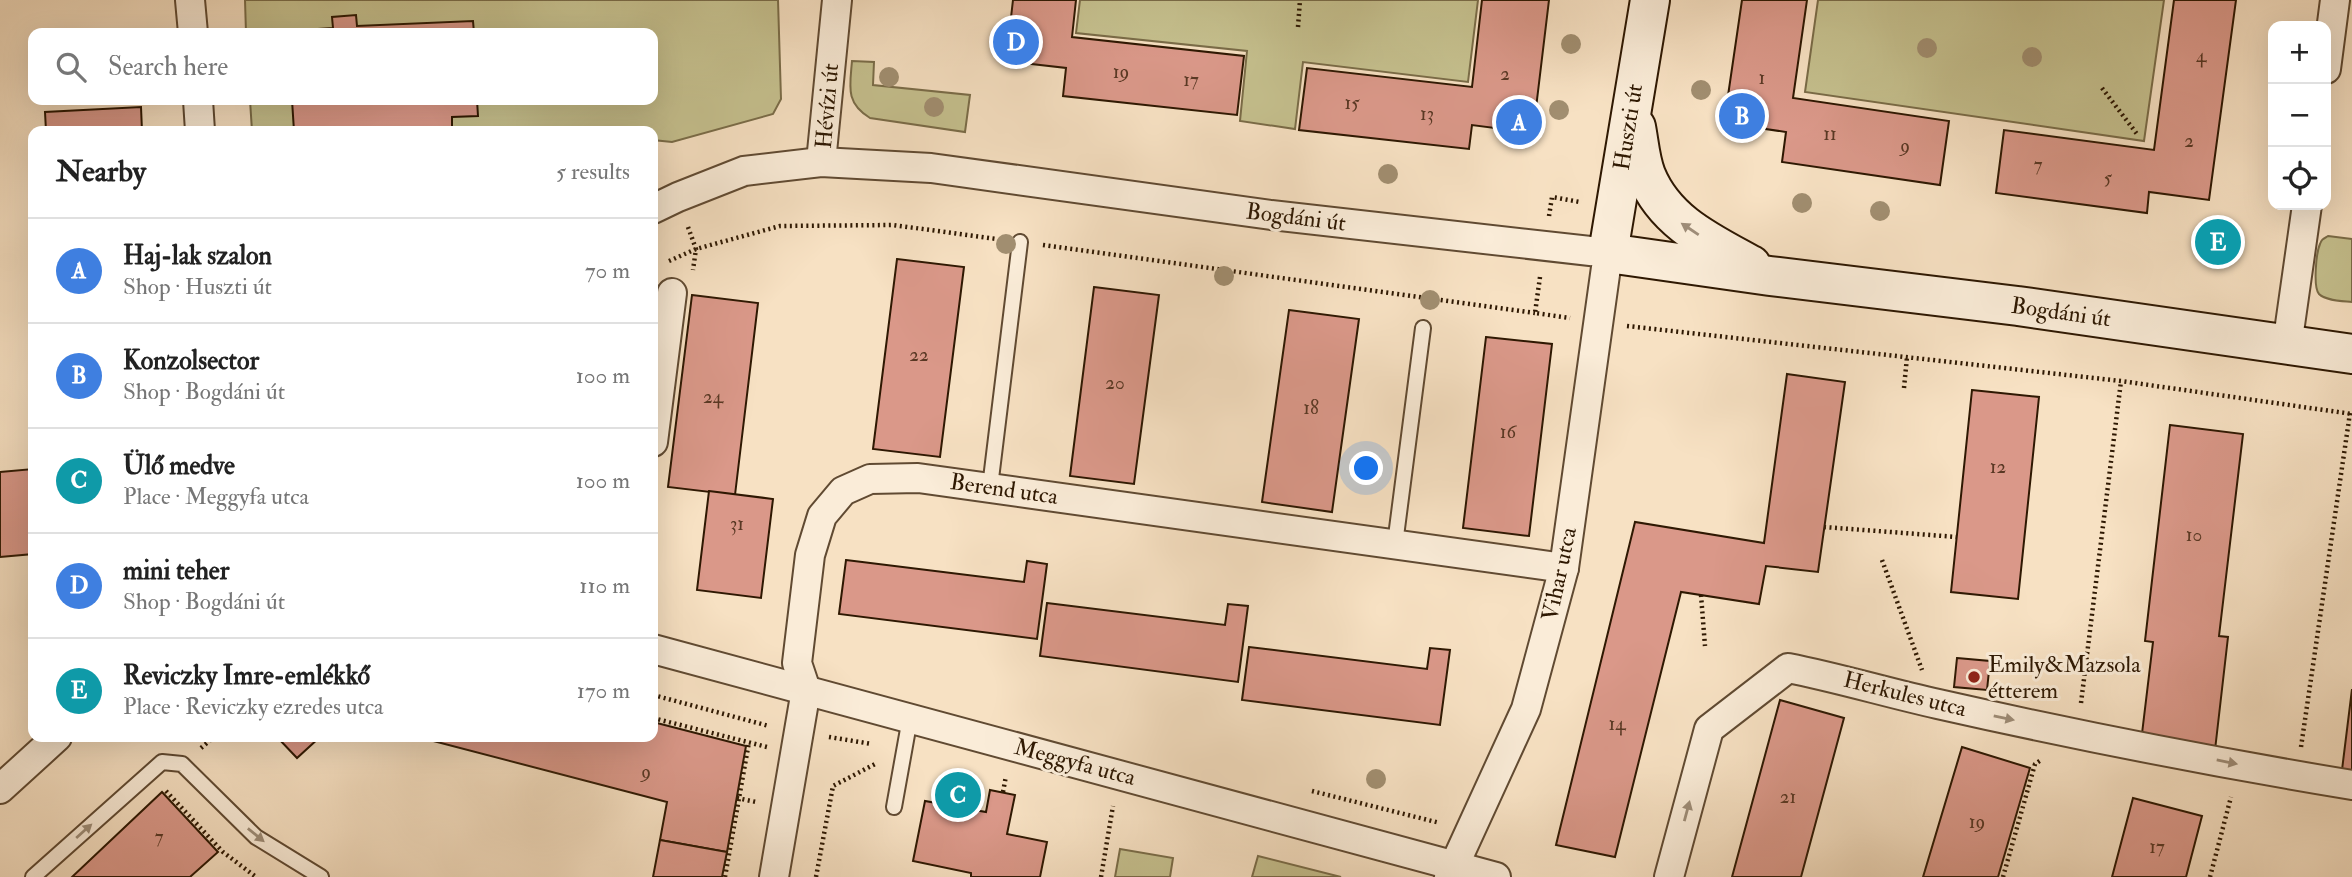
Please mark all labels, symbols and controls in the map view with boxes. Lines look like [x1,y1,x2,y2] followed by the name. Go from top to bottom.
[993,16,1039,68] pin: D
[2268,21,2331,210] map controls
[2268,21,2331,84] button: +
[28,28,658,105] search box
[2196,44,2207,68] house number: 4
[52,48,90,86] icon: search
[108,51,228,83] text: Search here
[1113,60,1129,84] house number: 19
[809,62,845,150] street label: Hévízi út
[1500,62,1510,86] house number: 2
[1759,66,1765,90] house number: 1
[1183,68,1199,92] house number: 17
[1607,82,1649,172] street label: Huszti út
[2268,84,2331,147] button: −
[1719,90,1765,142] pin: B
[1344,91,1360,115] house number: 15
[1496,96,1542,148] pin: A
[1420,102,1434,126] house number: 13
[1823,122,1837,146] house number: 11
[2184,129,2194,153] house number: 2
[1898,134,1910,158] house number: 9
[2268,147,2331,210] button: locate
[56,153,146,190] text: Nearby
[2034,153,2043,177] house number: 7
[556,157,630,186] text: 5 results
[2104,166,2113,190] house number: 5
[1244,196,1348,238] street label: Bogdáni út
[2195,216,2241,268] pin: E
[1681,223,1700,236] one-way arrow
[123,240,272,272] text: Haj-lak szalon
[72,256,86,285] text: A
[585,256,630,285] text: 70 m
[123,272,272,301] text: Shop · Huszti út
[2009,291,2113,333] street label: Bogdáni út
[909,343,929,367] house number: 22
[123,345,259,377] text: Konzolsector
[71,361,87,390] text: B
[576,361,630,390] text: 100 m
[1105,371,1125,395] house number: 20
[123,377,285,406] text: Shop · Bogdáni út
[703,385,724,409] house number: 24
[1303,396,1319,420] house number: 18
[1500,420,1518,444] house number: 16
[123,450,235,482] text: Ülő medve
[1349,451,1383,485] your location
[1990,455,2006,479] house number: 12
[71,466,87,495] text: C
[576,466,630,495] text: 100 m
[948,467,1060,511] street label: Berend utca
[123,482,309,511] text: Place · Meggyfa utca
[730,512,744,536] house number: 31
[2186,523,2202,547] house number: 10
[1535,524,1583,624] street label: Vihar utca
[123,555,229,587] text: mini teher
[70,571,88,600] text: D
[579,571,630,600] text: 110 m
[123,587,285,616] text: Shop · Bogdáni út
[1988,650,2141,705] place label: Emily&Mazsola étterem
[123,660,370,692] text: Reviczky Imre-emlékkő
[1841,665,1970,723] street label: Herkules utca
[1966,669,1982,685] marker: Emily&Mazsola étterem
[71,676,87,705] text: E
[577,676,630,705] text: 170 m
[123,692,384,721] text: Place · Reviczky ezredes utca
[1608,712,1626,736] house number: 14
[1993,713,2015,724] one-way arrow
[1011,732,1139,792] street label: Meggyfa utca
[2216,757,2238,768] one-way arrow
[639,760,651,784] house number: 9
[935,769,981,821] pin: C
[1780,785,1796,809] house number: 21
[1682,800,1693,822] one-way arrow
[1969,810,1985,834] house number: 19
[75,824,92,840] one-way arrow
[155,825,164,849] house number: 7
[247,827,264,842] one-way arrow
[2149,835,2165,859] house number: 17

